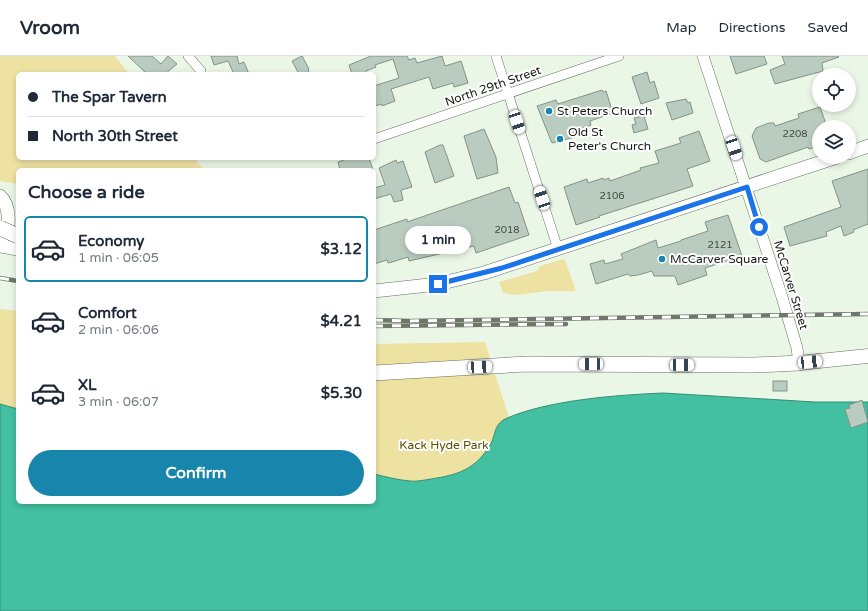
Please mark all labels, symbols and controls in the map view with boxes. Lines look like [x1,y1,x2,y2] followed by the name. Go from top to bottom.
[20,17,80,39] text: Vroom
[666,19,697,36] text: Map
[719,19,786,36] text: Directions
[808,19,848,36] text: Saved
[443,63,543,109] street label: North 29th Street
[812,68,856,164] map controls
[812,68,856,112] button: locate
[52,88,167,106] text: The Spar Tavern
[557,104,652,118] place label: St Peters Church
[544,106,554,116] marker: St Peters Church
[508,109,526,135] car
[812,120,856,164] button: layers
[568,125,651,153] place label: Old St Peter's Church
[52,127,178,145] text: North 30th Street
[782,128,808,140] house number: 2208
[555,134,565,144] marker: Old St Peter's Church
[725,135,743,161] car
[28,181,145,203] text: Choose a ride
[533,185,551,211] car
[599,190,625,202] house number: 2106
[750,218,768,236] route start
[494,224,520,236] house number: 2018
[405,226,471,254] callout: 1 min
[30,231,66,267] icon: car
[78,232,144,250] text: Economy
[421,232,455,248] text: 1 min
[707,239,733,251] house number: 2121
[771,239,811,332] street label: McCarver Street
[321,240,362,258] text: $3.12
[78,250,159,266] text: 1 min · 06:05
[670,252,769,266] place label: McCarver Square
[657,254,667,264] marker: McCarver Square
[429,275,447,293] route end
[30,303,66,339] icon: car
[78,304,137,322] text: Comfort
[321,312,362,330] text: $4.21
[78,322,159,338] text: 2 min · 06:06
[797,355,823,369] car
[579,358,603,370] car
[670,359,694,371] car
[468,360,492,374] car
[30,375,66,411] icon: car
[78,376,97,394] text: XL
[321,384,362,402] text: $5.30
[78,394,159,410] text: 3 min · 06:07
[399,438,489,452] park label: Kack Hyde Park
[28,450,364,496] button: Confirm

